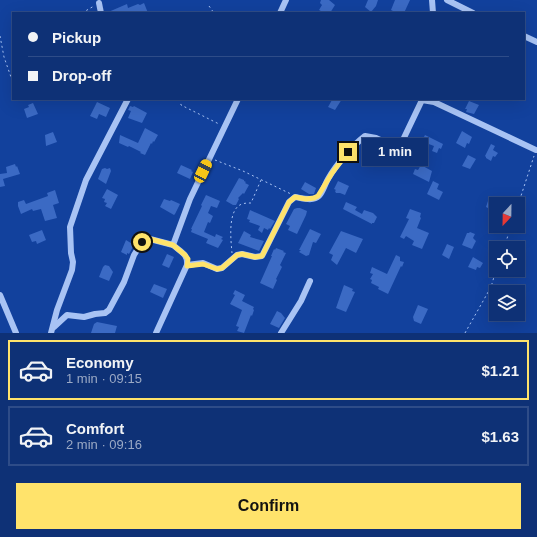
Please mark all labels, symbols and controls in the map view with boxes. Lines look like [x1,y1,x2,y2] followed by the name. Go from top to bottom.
[52,29,101,46] text: Pickup
[52,67,111,84] text: Drop-off
[362,138,428,166] callout: 1 min
[339,143,357,161] route end
[378,144,412,159] text: 1 min
[192,158,214,184] car
[489,197,525,233] north arrow
[489,197,525,321] map controls
[133,233,151,251] route start
[489,241,525,277] button: locate
[489,285,525,321] button: layers
[18,352,54,388] icon: car
[66,354,134,371] text: Economy
[481,362,519,379] text: $1.21
[66,371,142,386] text: 1 min · 09:15
[18,418,54,454] icon: car
[66,420,124,437] text: Comfort
[481,428,519,445] text: $1.63
[66,437,142,452] text: 2 min · 09:16
[16,483,521,529] button: Confirm

